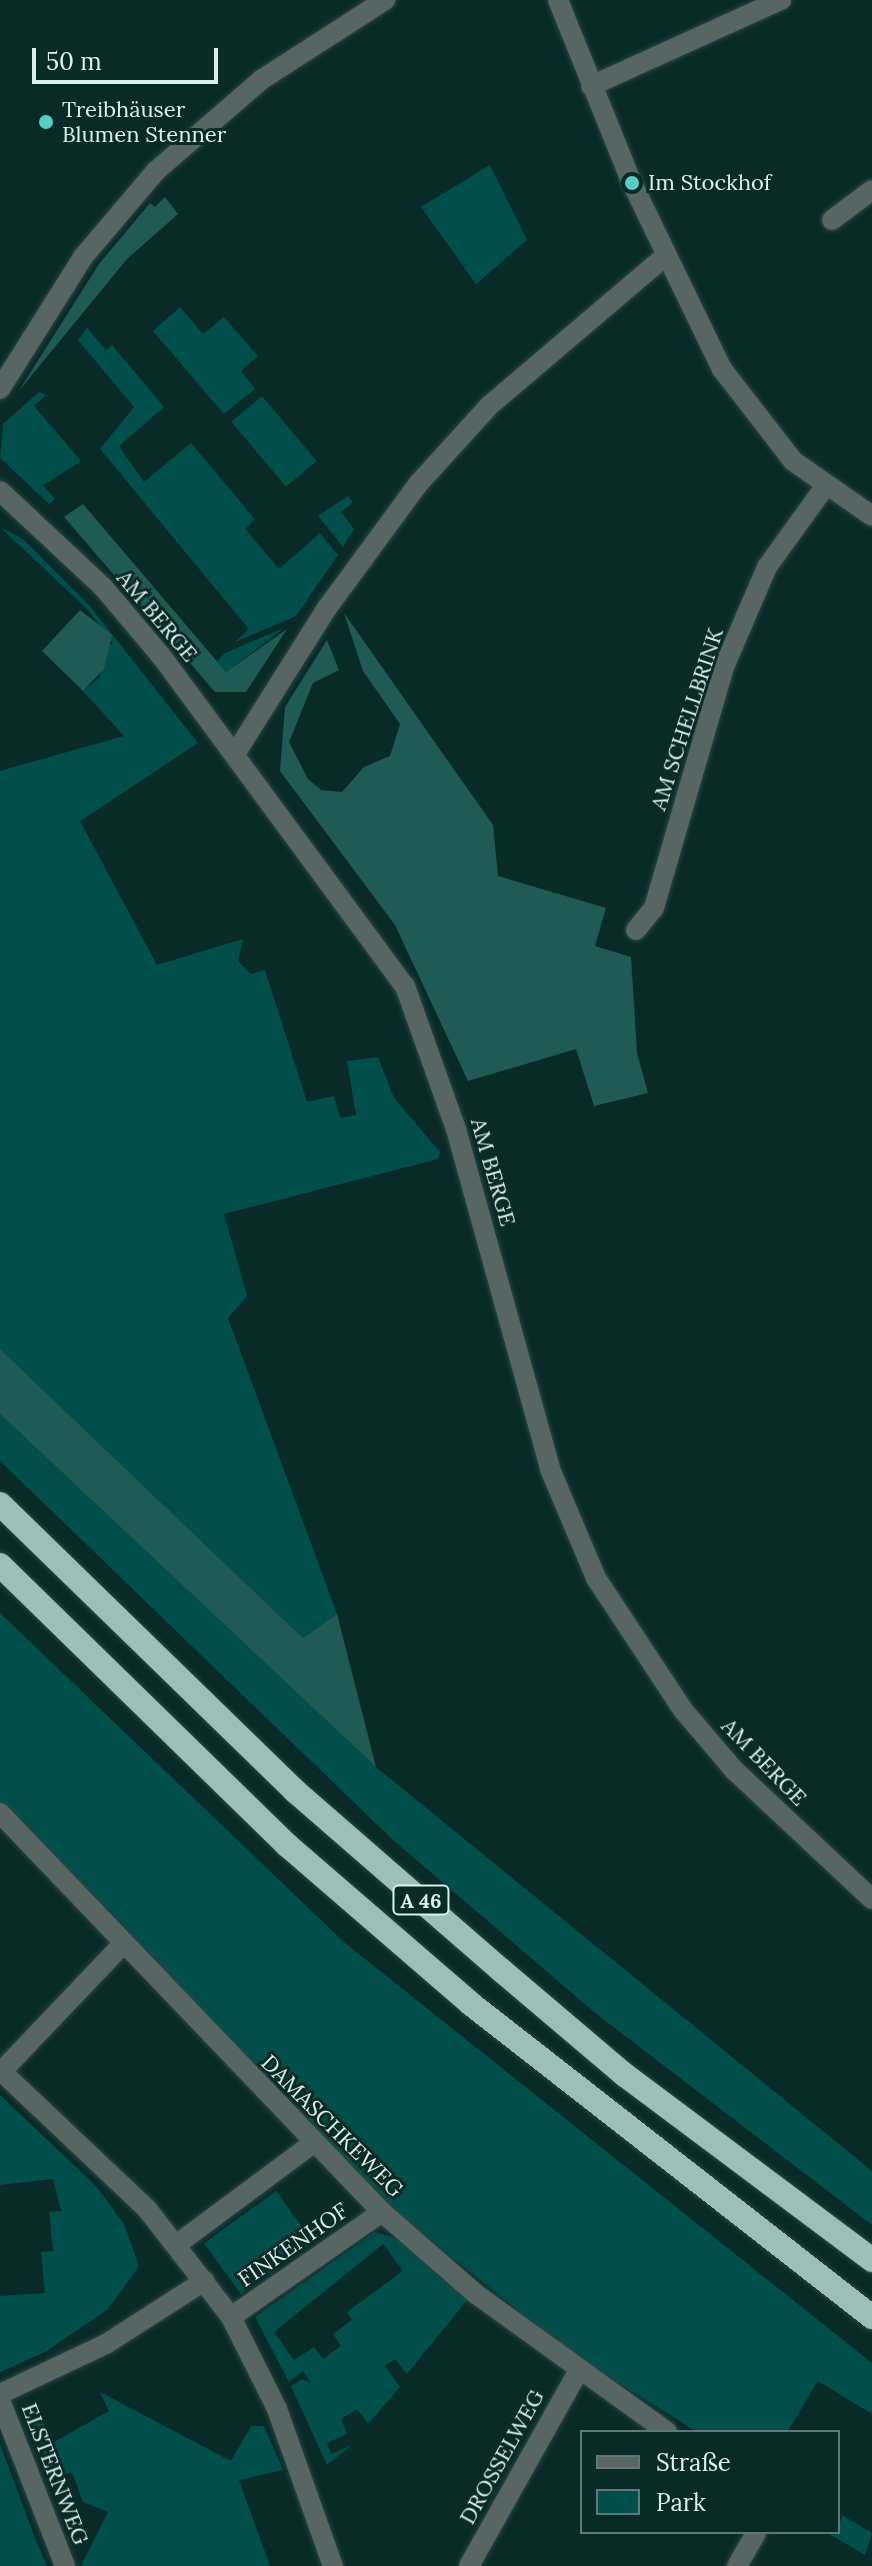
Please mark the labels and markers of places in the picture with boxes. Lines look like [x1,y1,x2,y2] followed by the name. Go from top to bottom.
[62,96,226,148] place label: Treibhäuser Blumen Stenner
[37,113,55,131] marker: Treibhäuser Blumen Stenner
[648,170,771,196] place label: Im Stockhof
[623,174,641,192] marker: Im Stockhof

